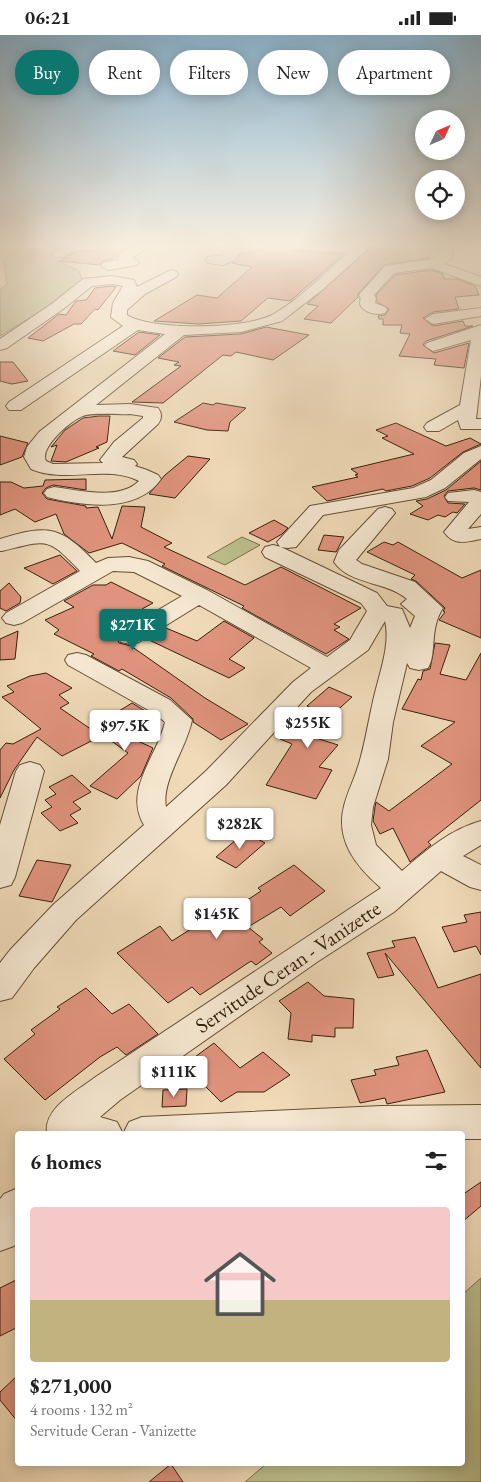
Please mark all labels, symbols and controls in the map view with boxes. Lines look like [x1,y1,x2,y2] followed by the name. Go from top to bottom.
[25,5,71,30] text: 06:21
[15,50,79,95] chip: Buy
[89,50,160,95] chip: Rent
[170,50,248,95] chip: Filters
[258,50,328,95] chip: New
[338,50,450,95] chip: Apartment
[415,110,465,160] north arrow
[415,110,465,220] map controls
[415,170,465,220] button: locate
[98,609,168,651] pin: $271K
[111,614,155,635] text: $271K
[273,707,343,749] pin: $255K
[84,709,166,752] pin: $97.5K
[286,712,330,733] text: $255K
[101,715,149,736] text: $97.5K
[205,807,275,850] pin: $282K
[218,813,262,834] text: $282K
[190,894,386,1039] street label: Servitude Ceran - Vanizette
[182,897,252,940] pin: $145K
[195,903,239,924] text: $145K
[139,1055,209,1098] pin: $111K
[152,1061,196,1082] text: $111K
[422,1147,450,1175] icon: filters
[30,1148,102,1175] text: 6 homes
[195,1239,285,1329] icon: home
[30,1372,112,1399] text: $271,000
[30,1399,133,1420] text: 4 rooms · 132 m²
[30,1420,196,1441] text: Servitude Ceran - Vanizette

